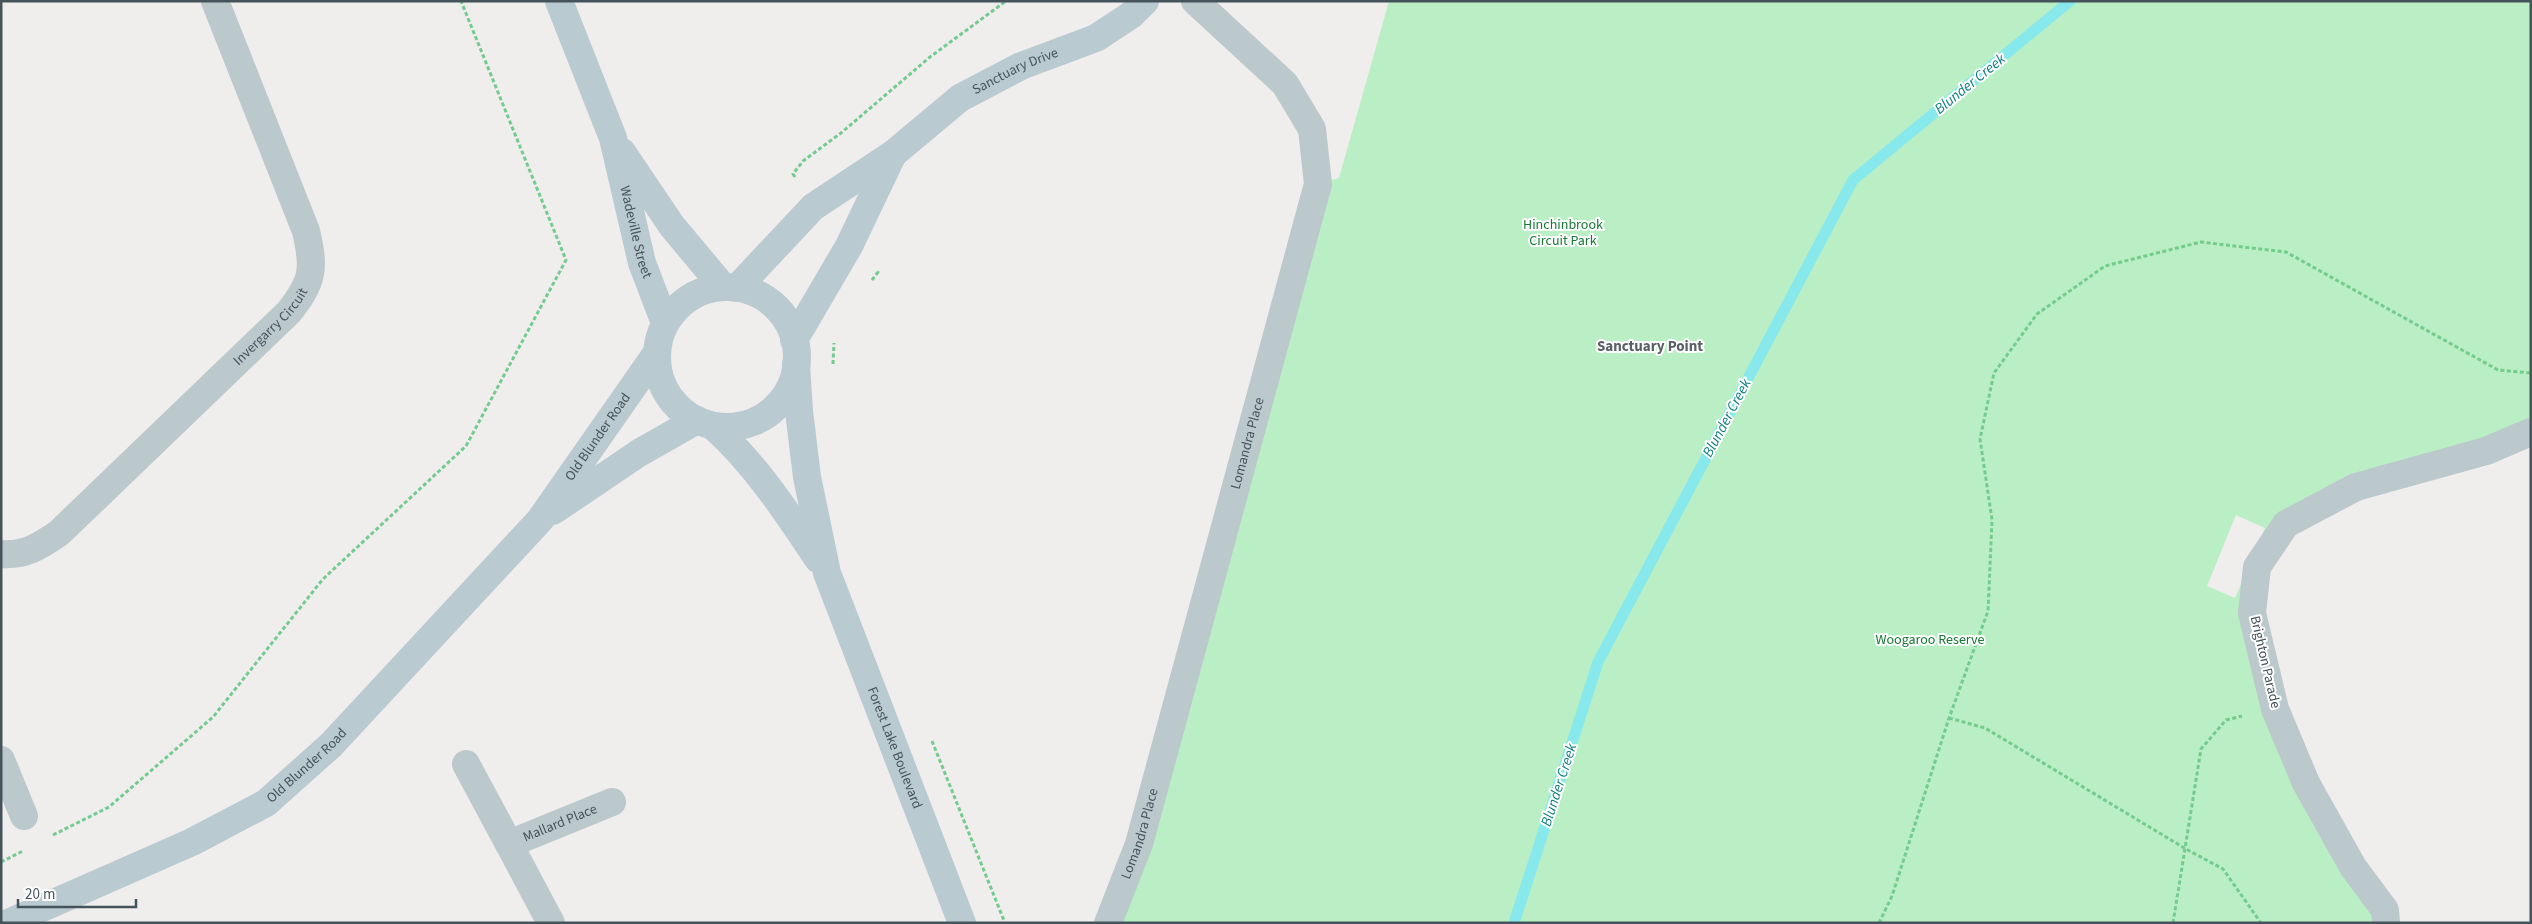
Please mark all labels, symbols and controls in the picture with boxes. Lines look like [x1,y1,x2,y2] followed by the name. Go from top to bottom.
[969,43,1061,100] street label: Sanctuary Drive
[1930,48,2011,119] water label: Blunder Creek
[614,184,657,282] street label: Wadeville Street
[1523,215,1603,251] park label: Hinchinbrook Circuit Park
[229,284,313,370] street label: Invergarry Circuit
[1597,336,1703,357] district label: Sanctuary Point
[1698,374,1757,461] water label: Blunder Creek
[560,389,636,485] street label: Old Blunder Road
[1226,395,1270,492] street label: Lomandra Place
[2245,614,2285,710] street label: Brighton Parade
[1876,630,1985,650] park label: Woogaroo Reserve
[862,684,927,812] street label: Forest Lake Boulevard
[262,724,352,808] street label: Old Blunder Road
[1536,740,1583,829] water label: Blunder Creek
[1116,786,1164,882] street label: Lomandra Place
[520,799,600,847] street label: Mallard Place
[18,876,135,908] scale bar
[25,884,55,905] text: 20 m

